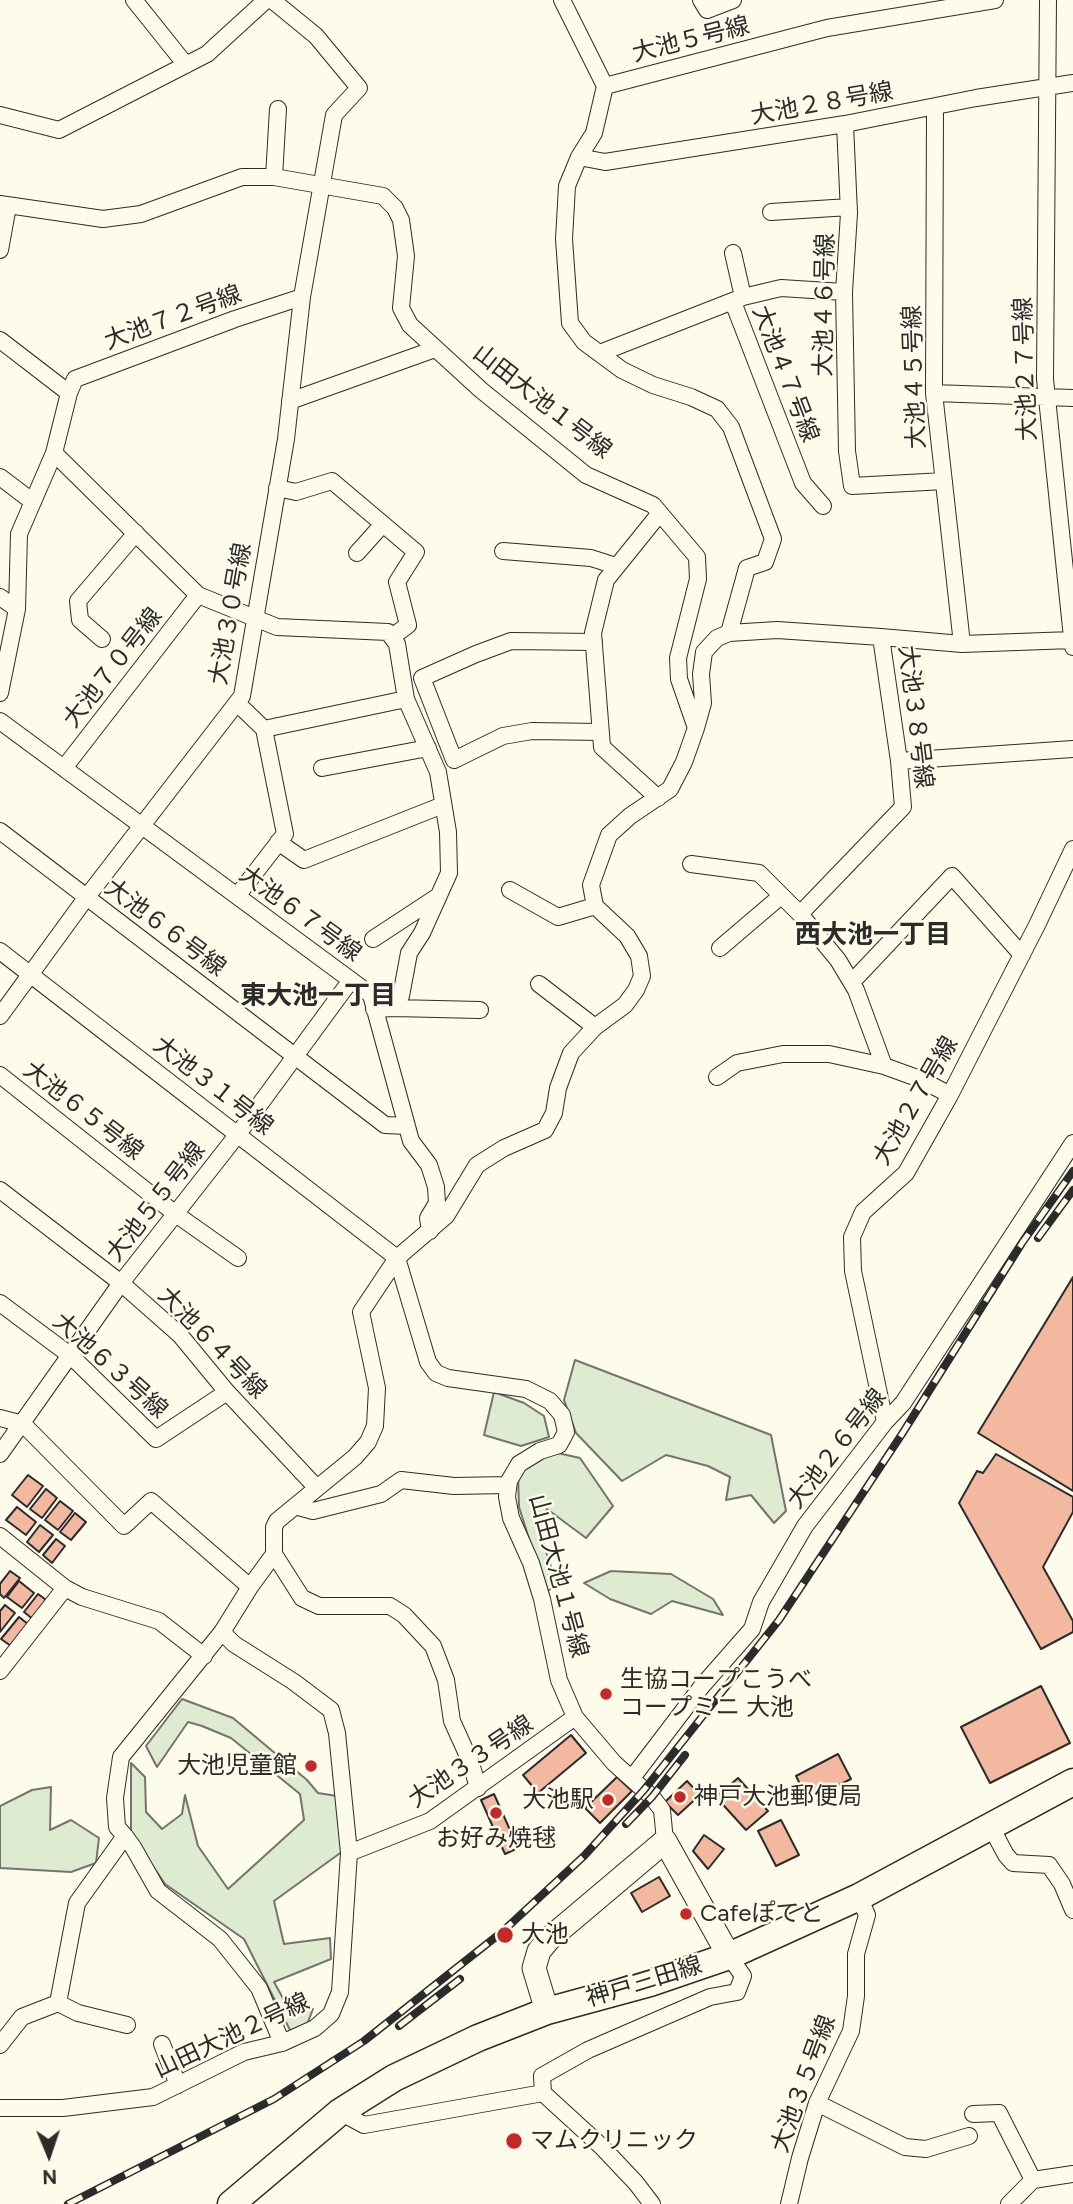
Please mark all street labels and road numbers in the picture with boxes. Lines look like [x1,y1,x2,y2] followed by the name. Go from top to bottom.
[629,12,753,68] street label: 大池５号線
[749,77,895,131] street label: 大池２８号線
[809,233,841,377] street label: 大池４６号線
[100,280,246,356] street label: 大池７２号線
[1009,297,1043,441] street label: 大池２７号線
[746,302,824,446] street label: 大池４７号線
[898,305,932,449] street label: 大池４５号線
[467,339,617,465] street label: 山田大池１号線
[204,541,258,687] street label: 大池３０号線
[57,602,169,734] street label: 大池７０号線
[892,644,938,790] street label: 大池３８号線
[233,860,367,968] street label: 大池６７号線
[99,873,231,983] street label: 大池６６号線
[147,1030,279,1142] street label: 大池３１号線
[868,1031,964,1171] street label: 大池２７号線
[17,1055,149,1167] street label: 大池６５号線
[100,1136,212,1268] street label: 大池５５号線
[152,1281,272,1405] street label: 大池６４号線
[47,1307,173,1425] street label: 大池６３号線
[781,1383,893,1515] street label: 大池２６号線
[522,1491,594,1661] street label: 山田大池１号線
[403,1710,539,1814] street label: 大池３３号線
[582,1951,706,2013] street label: 神戸三田線
[150,1987,314,2085] street label: 山田大池２号線
[766,2011,842,2157] street label: 大池３５号線

